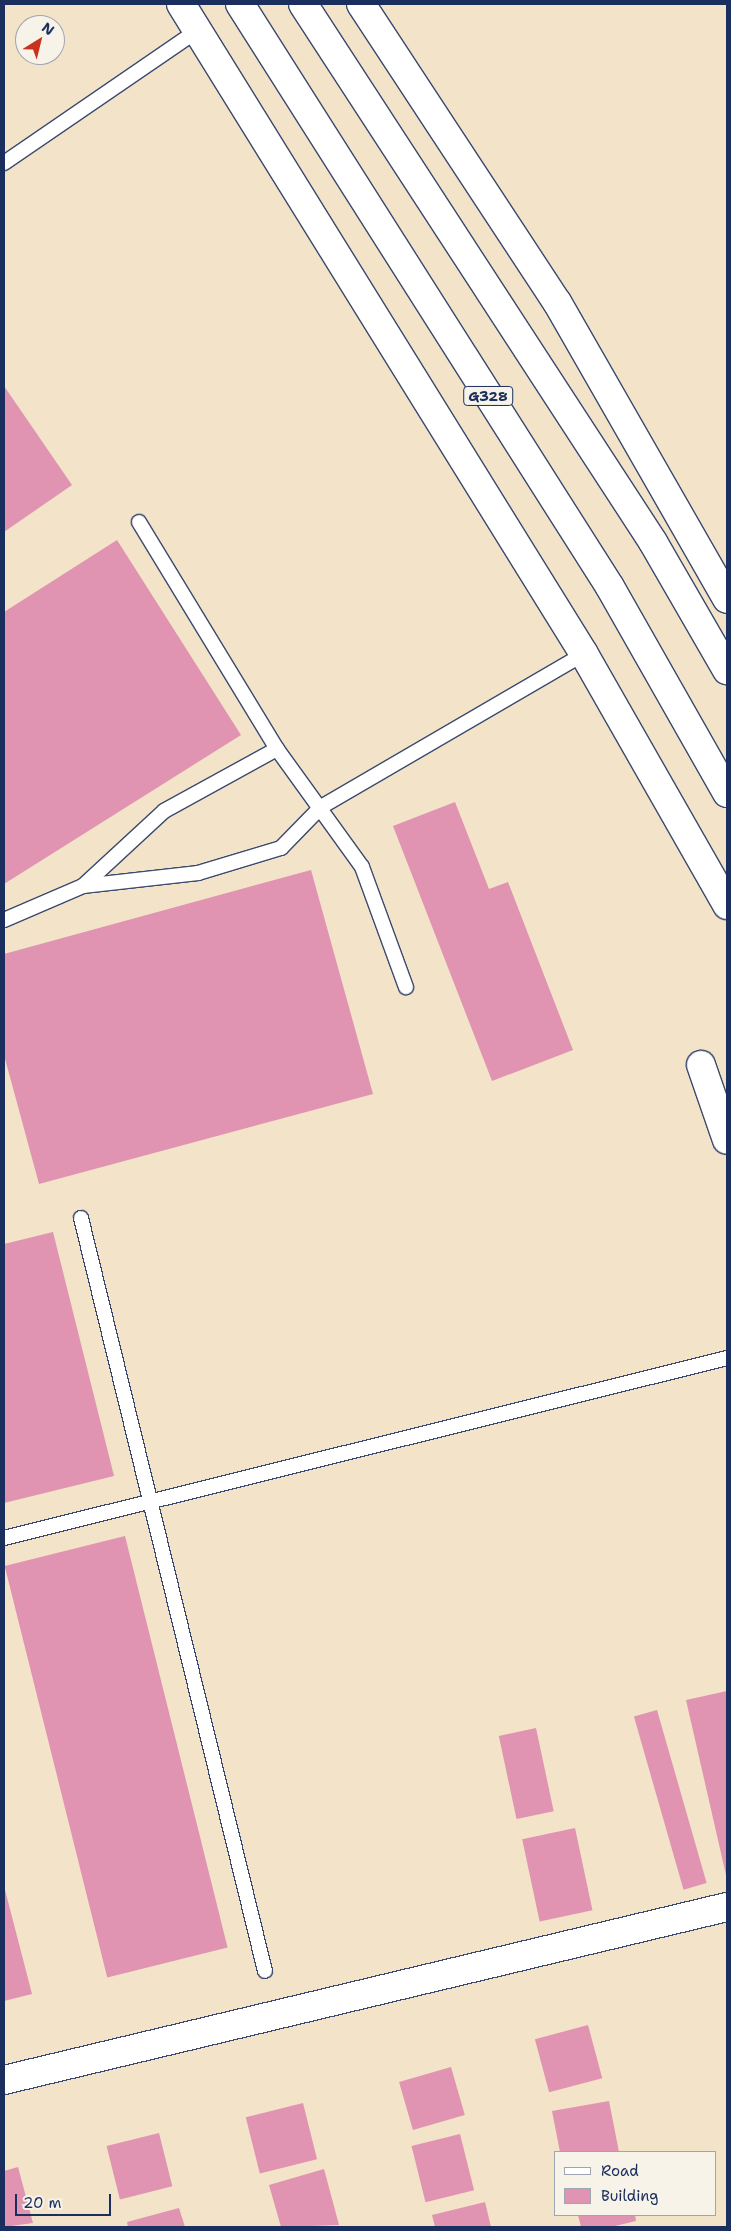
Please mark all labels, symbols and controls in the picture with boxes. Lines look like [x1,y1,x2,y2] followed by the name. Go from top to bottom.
[15,15,65,65] north arrow
[38,18,58,39] text: N
[463,384,513,408] road number: G328
[554,2151,716,2216] legend
[601,2161,639,2181] text: Road
[18,2184,114,2216] scale bar
[601,2186,658,2206] text: Building
[23,2193,62,2213] text: 20 m

